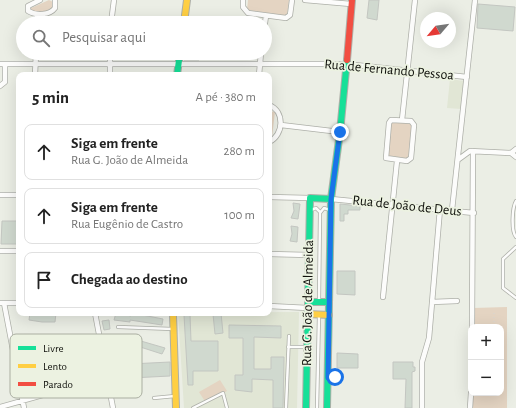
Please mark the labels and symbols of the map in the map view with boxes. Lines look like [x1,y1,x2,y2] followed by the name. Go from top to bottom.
[420,12,456,48] north arrow
[324,57,455,83] street label: Rua de Fernando Pessoa
[331,123,349,141] route end
[352,193,462,219] street label: Rua de João de Deus
[300,239,316,366] street label: Rua G. João de Almeida
[10,334,142,398] legend
[43,343,64,354] text: Livre
[43,361,67,372] text: Lento
[326,368,344,386] route start
[43,379,73,390] text: Parado

